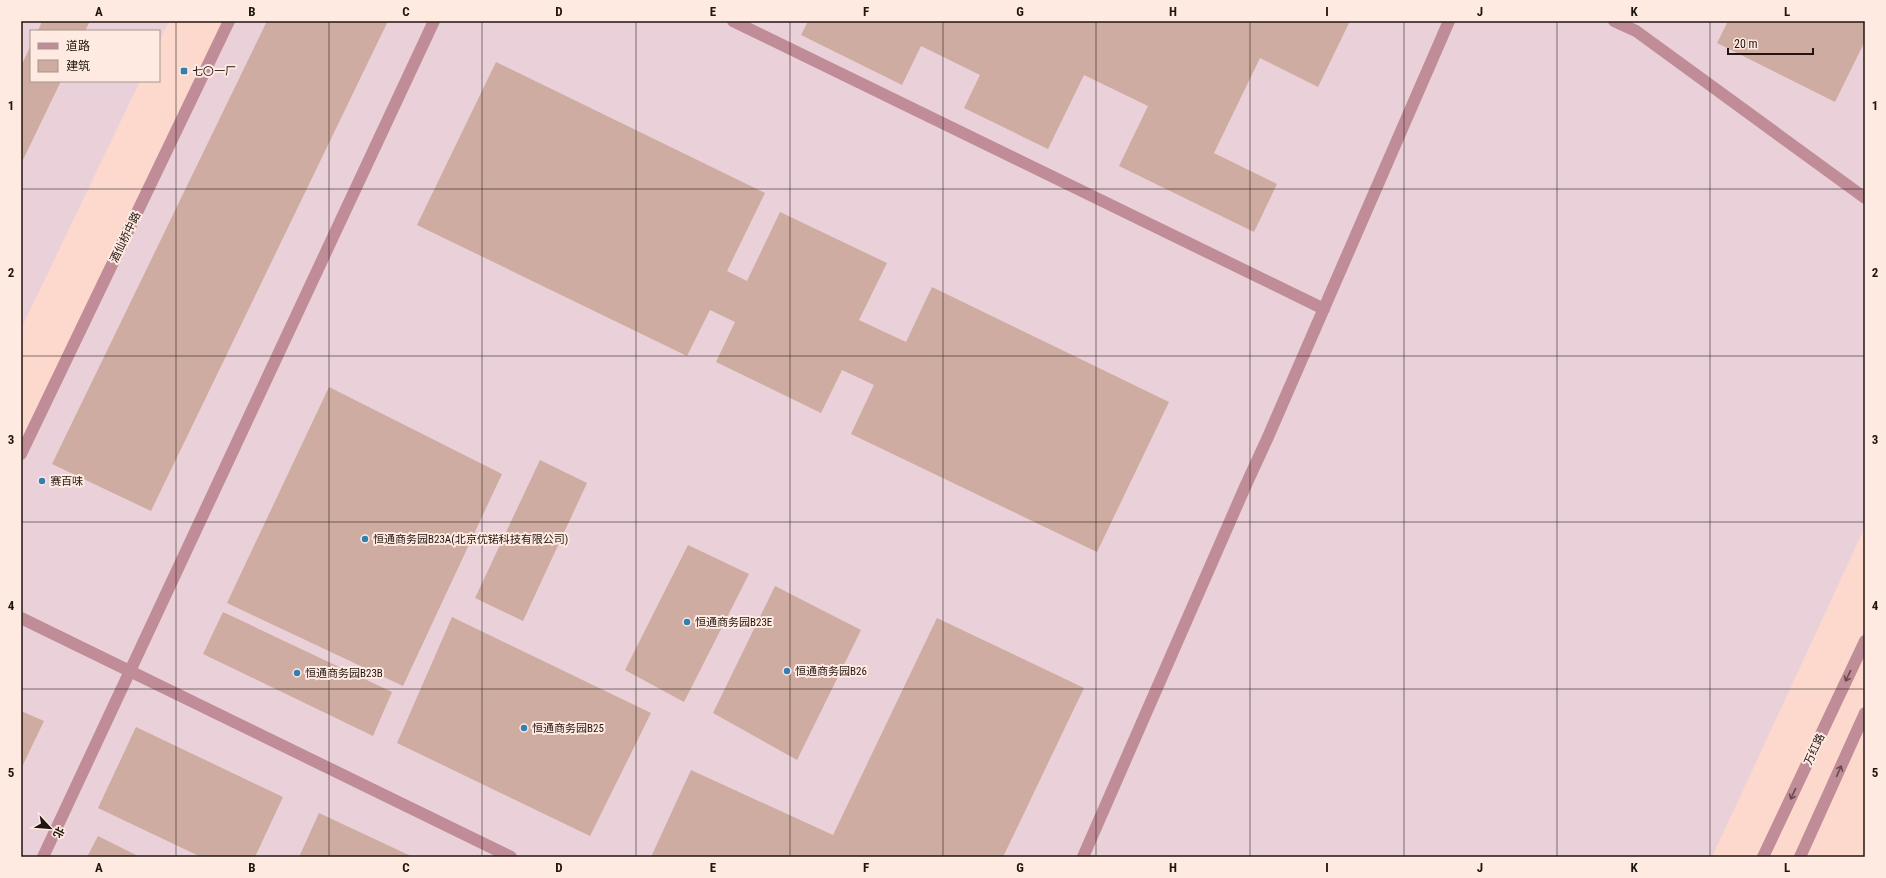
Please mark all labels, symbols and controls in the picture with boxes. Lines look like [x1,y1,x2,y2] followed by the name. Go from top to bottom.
[95,4,103,19] text: A
[248,4,256,19] text: B
[402,4,410,19] text: C
[555,4,563,19] text: D
[710,4,717,19] text: E
[863,4,869,19] text: F
[1016,4,1024,19] text: G
[1169,4,1177,19] text: H
[1325,4,1329,19] text: I
[1477,4,1483,19] text: J
[1630,4,1638,19] text: K
[1784,4,1790,19] text: L
[30,30,160,82] legend
[1728,30,1813,56] scale bar
[1734,37,1758,51] text: 20 m
[66,39,90,53] text: 道路
[66,59,90,73] text: 建筑
[192,65,236,78] place label: 七〇一厂
[179,66,189,76] marker: 七〇一厂
[8,98,14,113] text: 1
[1872,98,1878,113] text: 1
[108,210,143,265] street label: 酒仙桥中路
[8,265,15,280] text: 2
[1872,265,1879,280] text: 2
[8,432,14,447] text: 3
[1872,432,1878,447] text: 3
[50,475,83,488] place label: 赛百味
[37,476,47,486] marker: 赛百味
[373,533,568,546] place label: 恒通商务园B23A(北京优锘科技有限公司)
[360,534,370,544] marker: 恒通商务园B23A(北京优锘科技有限公司)
[8,598,15,613] text: 4
[1872,598,1879,613] text: 4
[695,616,773,629] place label: 恒通商务园B23E
[682,617,692,627] marker: 恒通商务园B23E
[795,665,867,678] place label: 恒通商务园B26
[782,666,792,676] marker: 恒通商务园B26
[305,667,383,680] place label: 恒通商务园B23B
[292,668,302,678] marker: 恒通商务园B23B
[1844,670,1851,682] one-way arrow
[532,722,604,735] place label: 恒通商务园B25
[519,723,529,733] marker: 恒通商务园B25
[1802,732,1827,767] street label: 万红路
[8,765,15,780] text: 5
[1836,765,1843,777] one-way arrow
[1872,765,1879,780] text: 5
[1789,788,1796,800] one-way arrow
[30,808,70,848] north arrow
[50,824,67,840] text: 北
[95,860,103,875] text: A
[248,860,256,875] text: B
[402,860,410,875] text: C
[555,860,563,875] text: D
[710,860,717,875] text: E
[863,860,869,875] text: F
[1016,860,1024,875] text: G
[1169,860,1177,875] text: H
[1325,860,1329,875] text: I
[1477,860,1483,875] text: J
[1630,860,1638,875] text: K
[1784,860,1790,875] text: L

